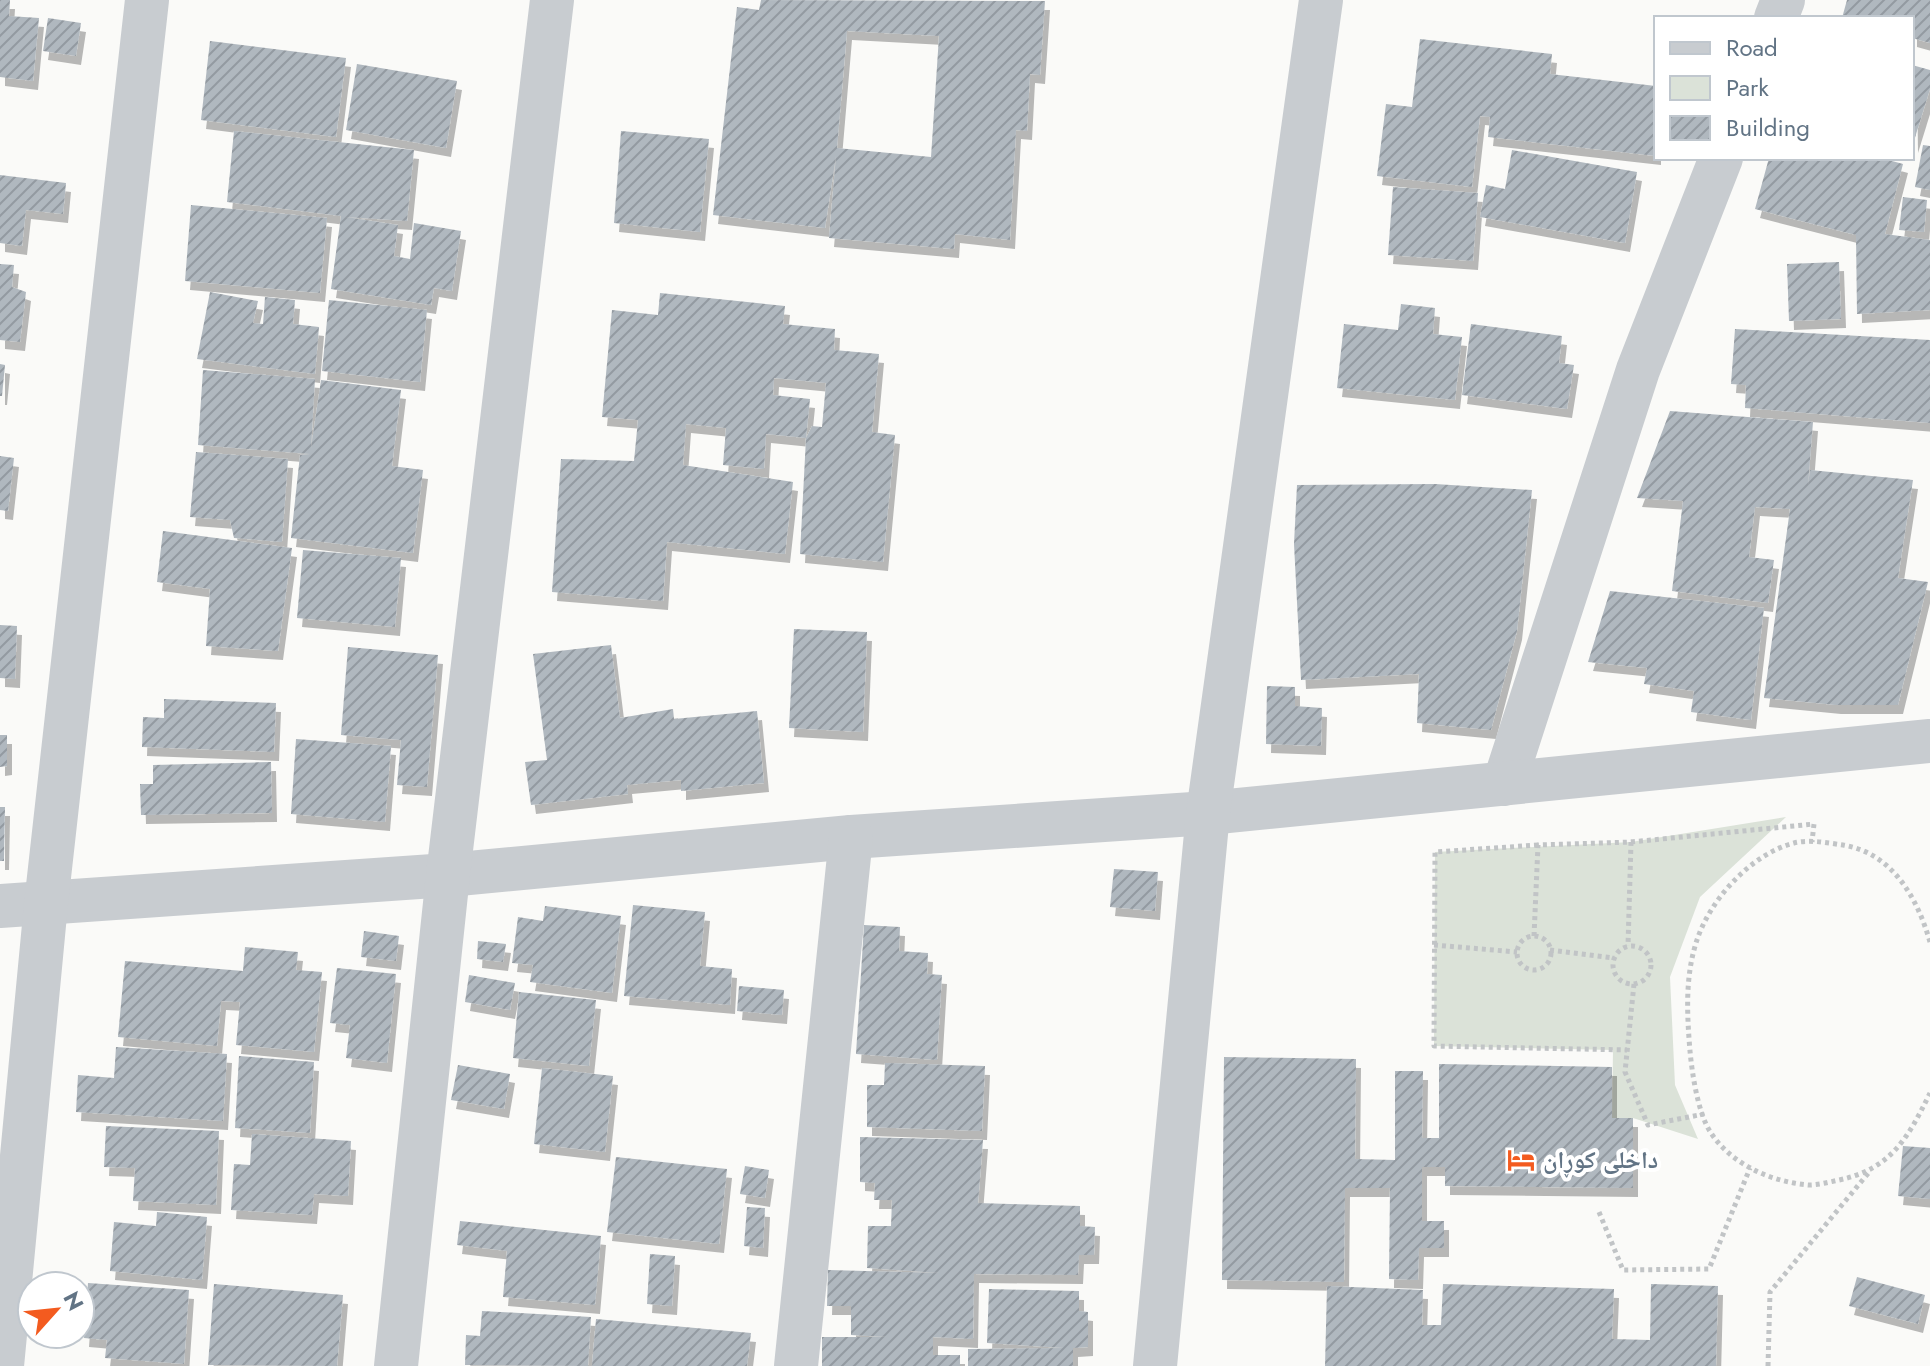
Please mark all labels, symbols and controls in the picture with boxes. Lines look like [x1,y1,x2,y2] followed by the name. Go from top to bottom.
[1654,16,1914,160] legend
[1726,30,1778,65] text: Road
[1726,70,1769,105] text: Park
[1726,110,1810,145] text: Building
[1543,1142,1658,1178] place label: داخلی کوڕان
[1506,1145,1536,1175] hotel icon: داخلی کوڕان
[16,1270,96,1350] north arrow
[56,1286,92,1316] text: N

